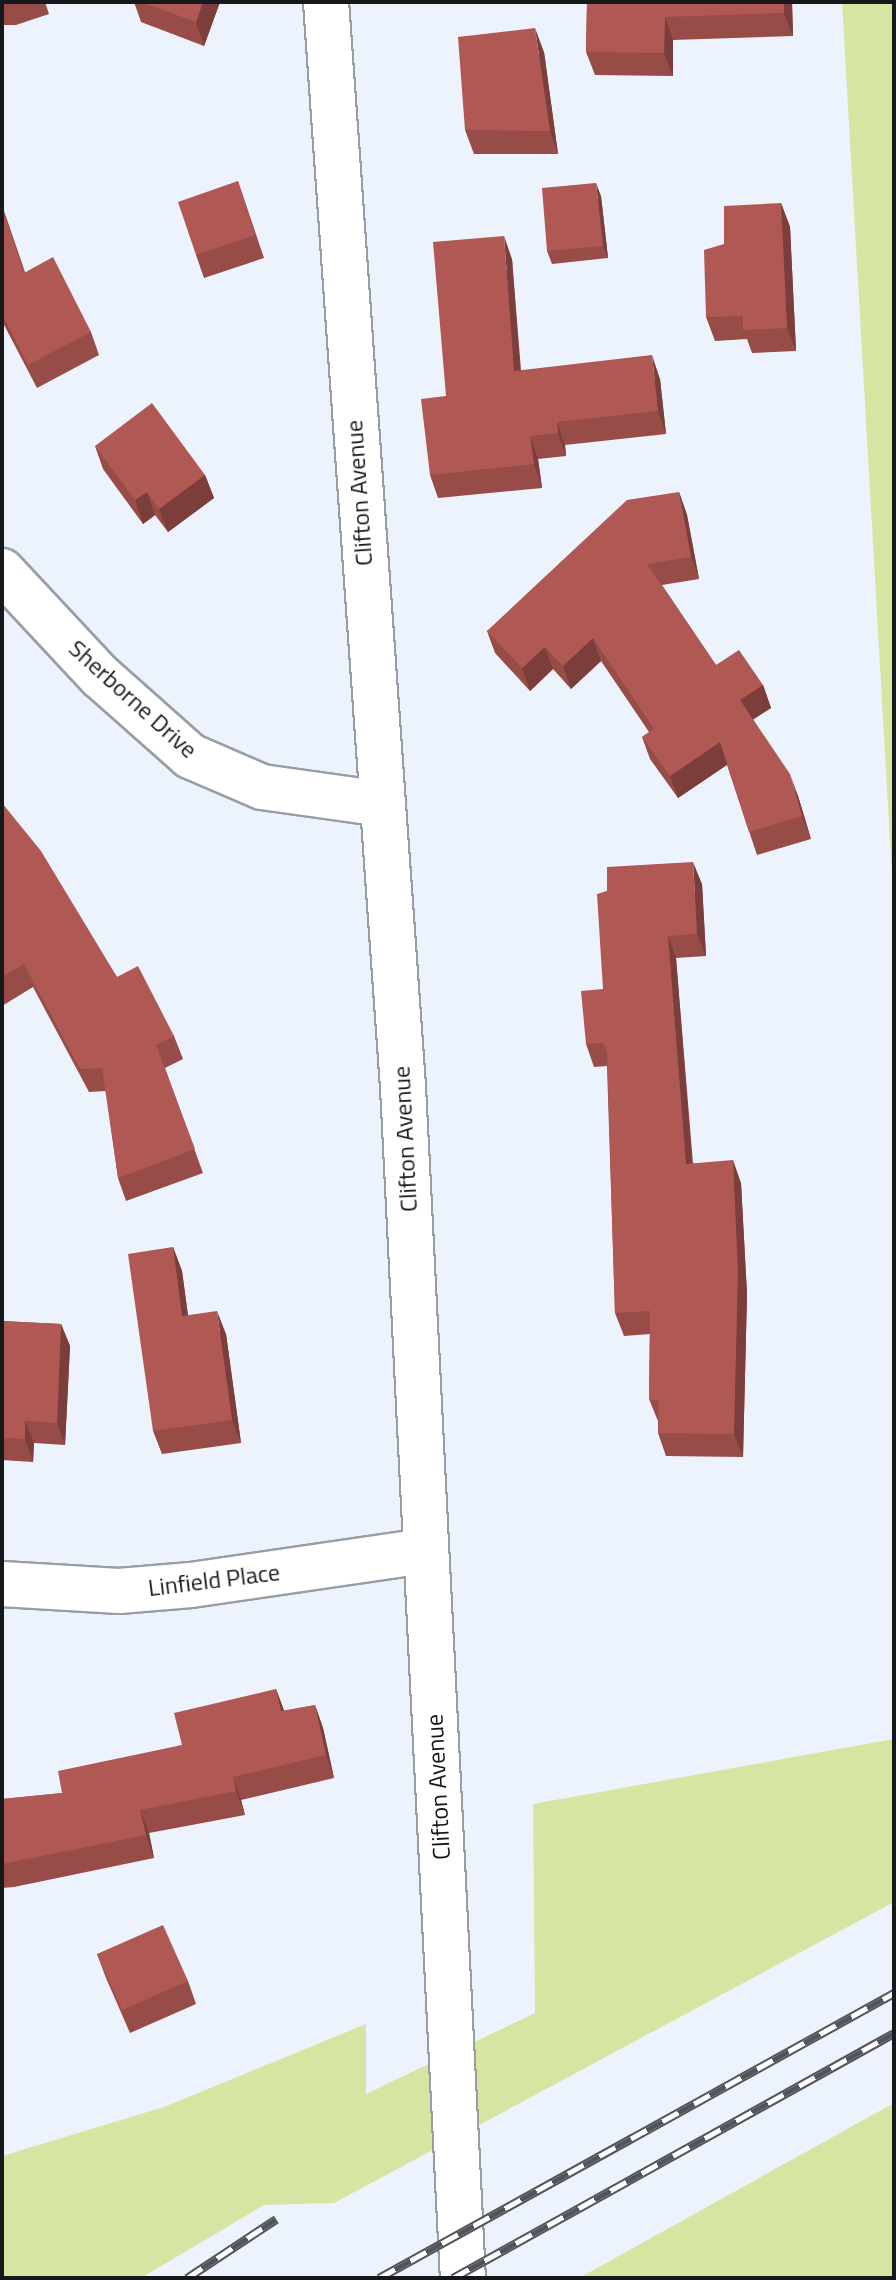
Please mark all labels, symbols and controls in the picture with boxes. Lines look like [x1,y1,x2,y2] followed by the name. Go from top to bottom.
[340,419,378,567] street label: Clifton Avenue
[63,634,203,764] street label: Sherborne Drive
[387,1065,423,1213] street label: Clifton Avenue
[146,1558,282,1602] street label: Linfield Place
[420,1713,456,1861] street label: Clifton Avenue

